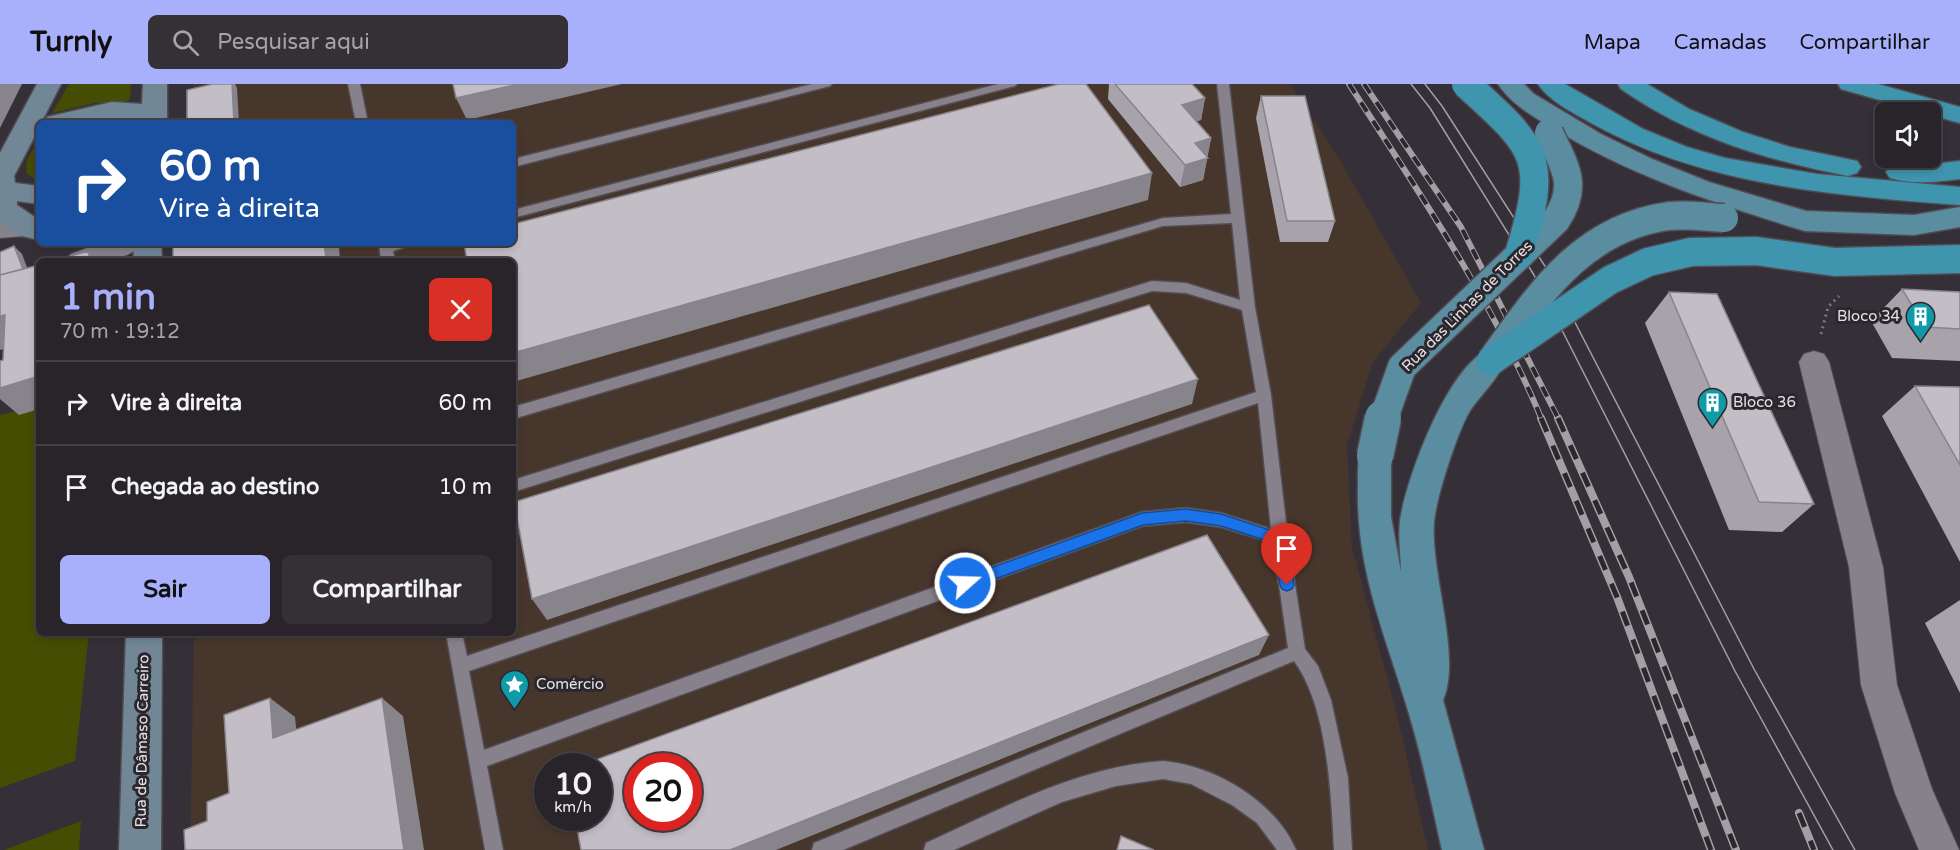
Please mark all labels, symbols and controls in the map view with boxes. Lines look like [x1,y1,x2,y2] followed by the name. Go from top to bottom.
[148,15,568,69] search box
[30,25,112,59] text: Turnly
[169,26,202,59] icon: search
[217,29,370,55] text: Pesquisar aqui
[1584,30,1641,55] text: Mapa
[1674,30,1766,55] text: Camadas
[1799,30,1930,55] text: Compartilhar
[1875,102,1941,168] map controls
[1875,102,1941,168] button: sound
[159,141,261,192] text: 60 m
[60,144,138,222] icon: right
[159,192,320,225] text: Vire à direita
[1398,237,1536,375] street label: Rua das Linhas de Torres
[60,276,156,319] text: 1 min
[429,278,492,341] button: close
[1905,300,1937,342] building icon: Bloco 34
[1837,307,1900,325] place label: Bloco 34
[60,320,180,344] text: 70 m · 19:12
[1696,386,1728,428] building icon: Bloco 36
[60,387,93,420] icon: right
[111,390,242,416] text: Vire à direita
[438,390,492,416] text: 60 m
[1733,393,1796,411] place label: Bloco 36
[60,471,93,504] icon: arrive
[111,474,319,500] text: Chegada ao destino
[438,474,492,500] text: 10 m
[1261,523,1312,585] pin
[1270,532,1303,565] icon: arrive
[933,551,997,615] position arrow
[60,555,270,624] button: Sair
[282,555,492,624] button: Compartilhar
[131,654,153,828] street label: Rua de Dâmaso Carreiro
[499,668,531,710] place icon: Comércio
[536,675,604,693] place label: Comércio
[624,753,702,831] speed limit sign: 20
[554,766,592,803] text: 10
[554,798,592,816] text: km/h

